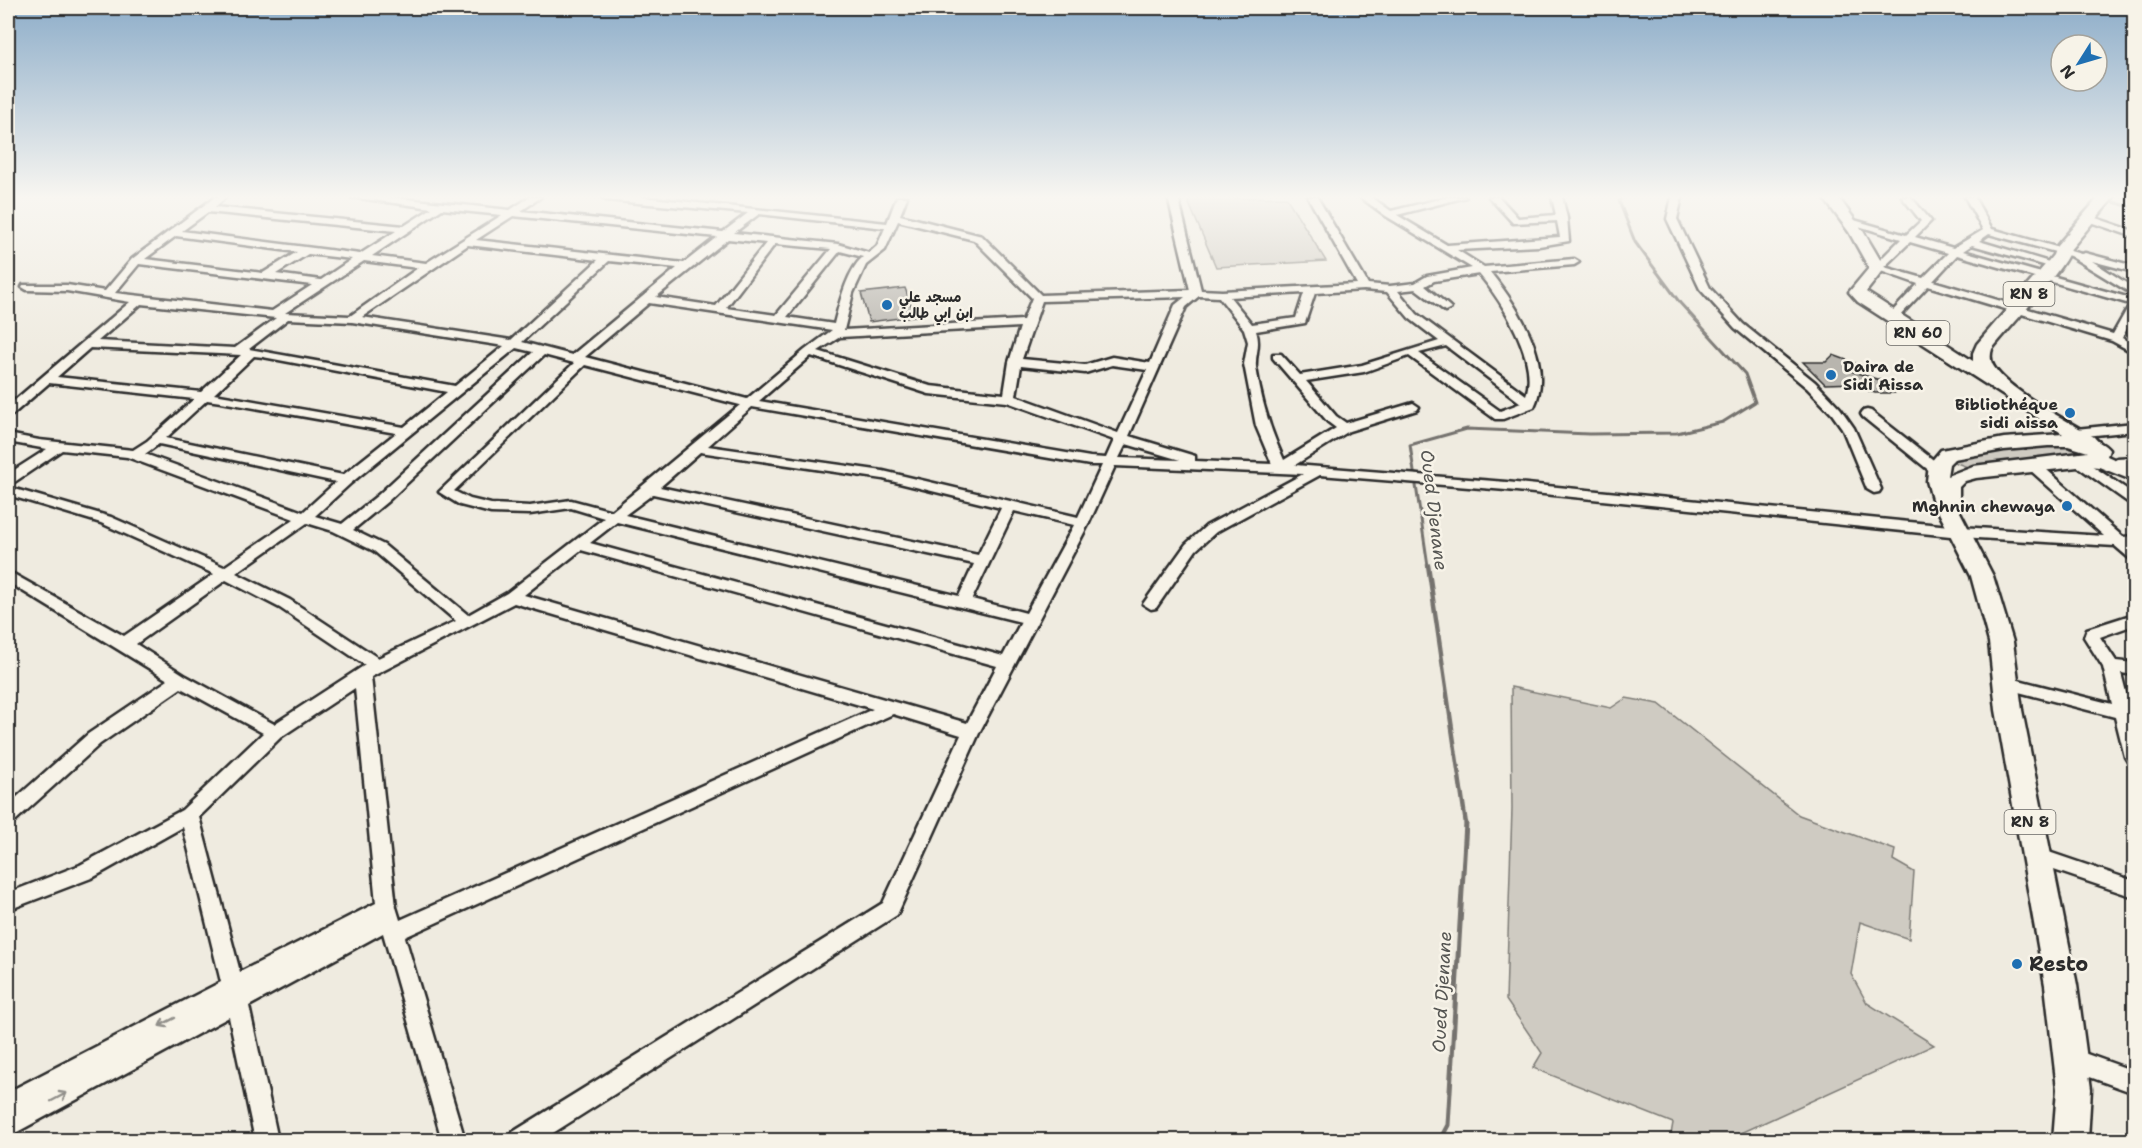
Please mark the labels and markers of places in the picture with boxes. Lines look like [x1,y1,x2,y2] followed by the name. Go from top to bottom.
[899,288,973,326] place label: مسجد علي ابن ابي طالب
[880,298,894,312] marker: مسجد علي ابن ابي طالب
[1843,356,1923,395] place label: Daira de Sidi Aissa
[1824,368,1838,382] marker: Daira de Sidi Aissa
[1955,394,2058,433] place label: Bibliothéque sidi aissa
[2063,406,2077,420] marker: Bibliothéque sidi aissa
[1912,496,2055,517] place label: Mghnin chewaya
[2060,499,2074,513] marker: Mghnin chewaya
[2029,951,2088,977] place label: Resto
[2010,957,2024,971] marker: Resto

